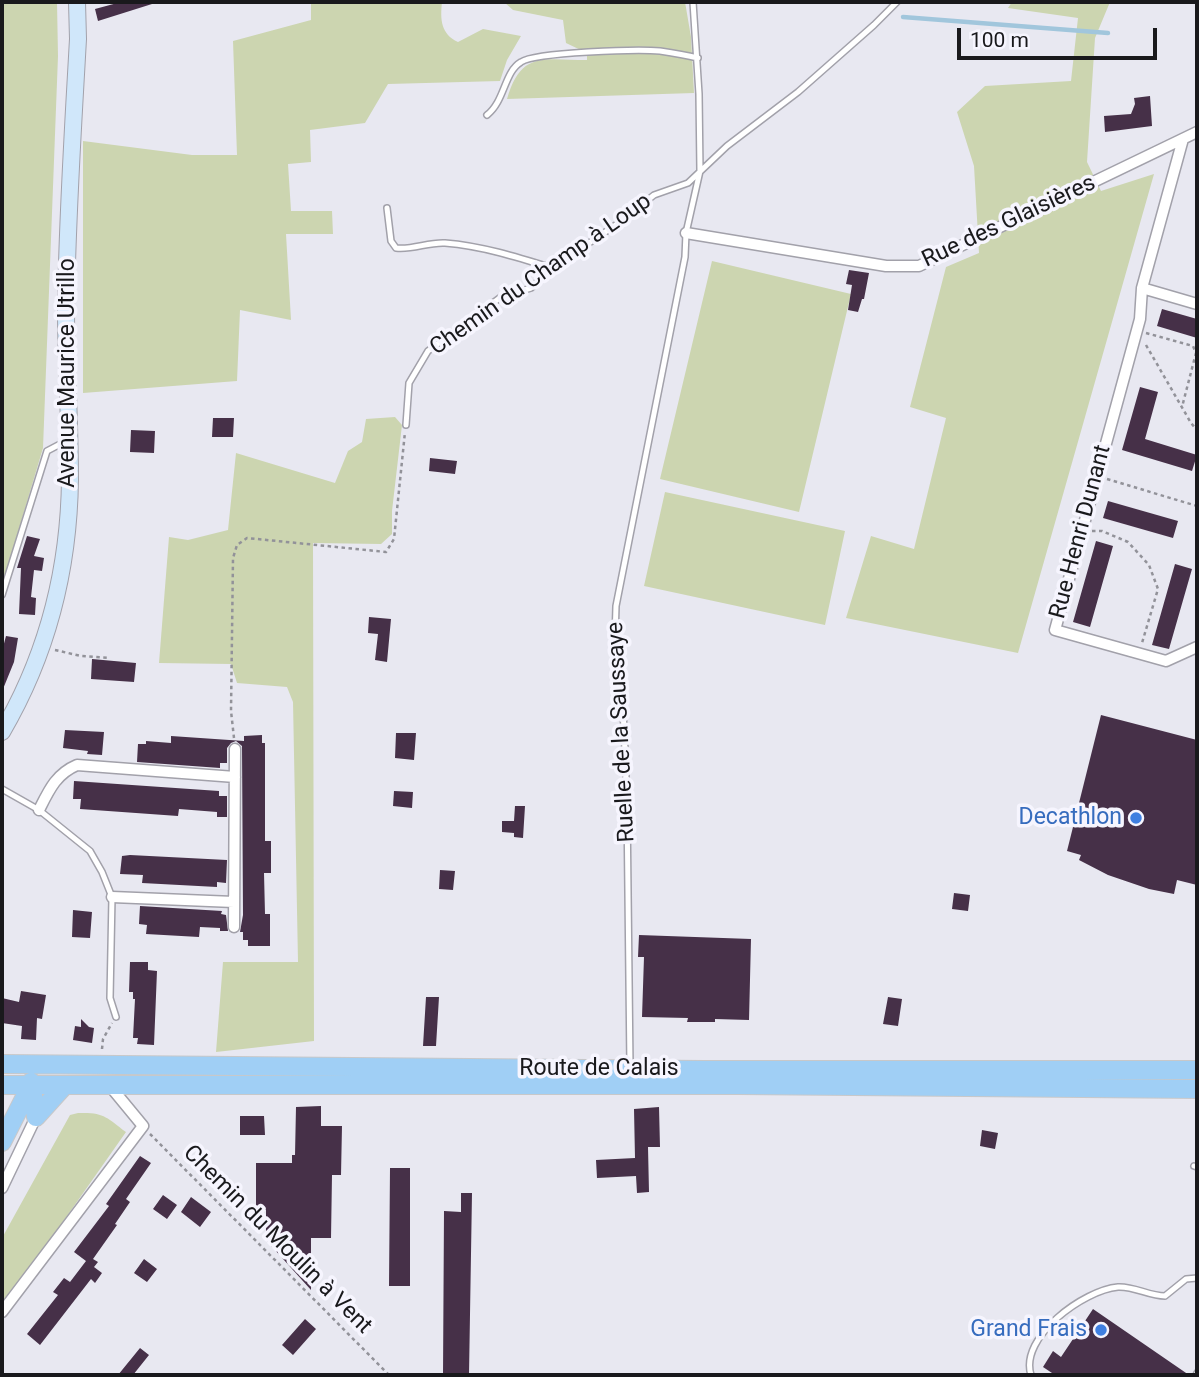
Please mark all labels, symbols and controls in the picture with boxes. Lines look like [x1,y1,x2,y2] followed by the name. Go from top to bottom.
[961,14,1160,58] scale bar
[970,28,1029,52] text: 100 m
[918,170,1100,274] street label: Rue des Glaisières
[425,188,657,362] street label: Chemin du Champ à Loup
[54,258,82,488] street label: Avenue Maurice Utrillo
[1045,442,1117,622] street label: Rue Henri Dunant
[602,621,642,843] street label: Ruelle de la Saussaye
[1019,804,1122,832] place label: Decathlon
[1128,810,1144,826] marker: Decathlon
[519,1055,679,1083] street label: Route de Calais
[177,1140,377,1340] street label: Chemin du Moulin à Vent
[970,1316,1087,1344] place label: Grand Frais
[1093,1322,1109,1338] marker: Grand Frais

